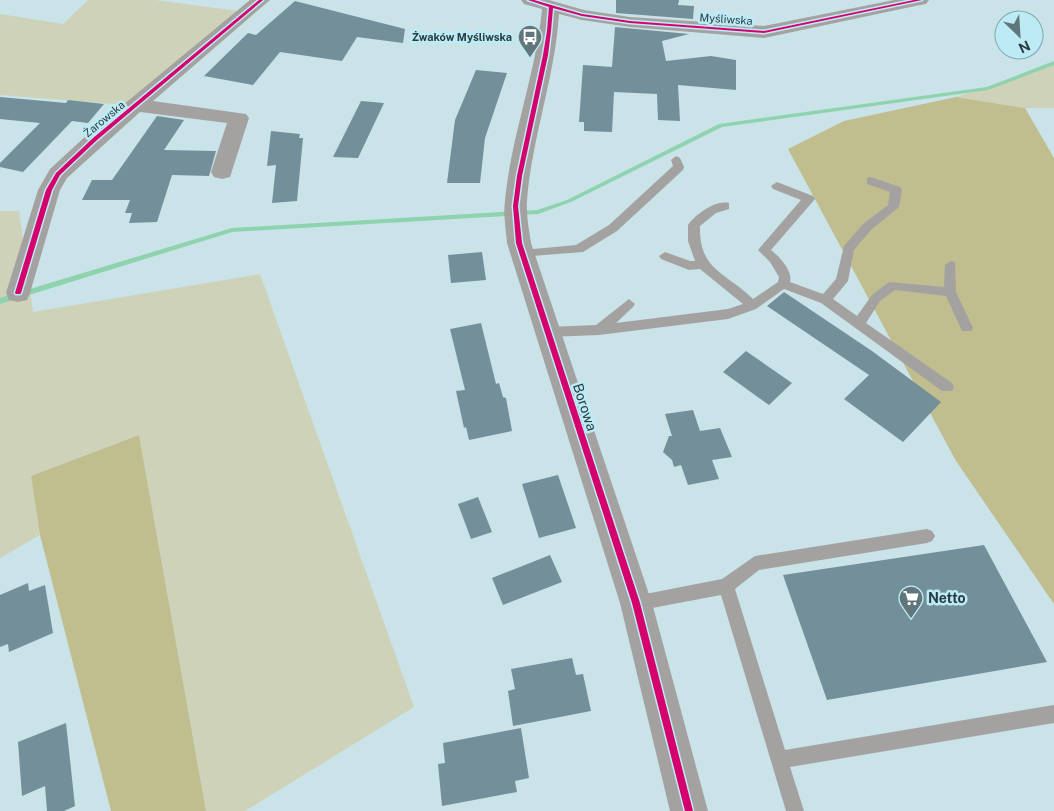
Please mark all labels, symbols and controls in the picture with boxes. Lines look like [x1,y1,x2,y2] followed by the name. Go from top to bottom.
[994,10,1044,60] north arrow
[699,11,753,27] street label: Myśliwska
[517,24,543,58] bus stop icon: Żwaków Myśliwska
[412,30,512,43] place label: Żwaków Myśliwska
[1016,37,1033,56] text: N
[80,98,127,140] street label: Żarowska
[570,381,600,433] street label: Borowa
[898,585,924,619] supermarket icon: Netto
[928,590,966,606] place label: Netto

